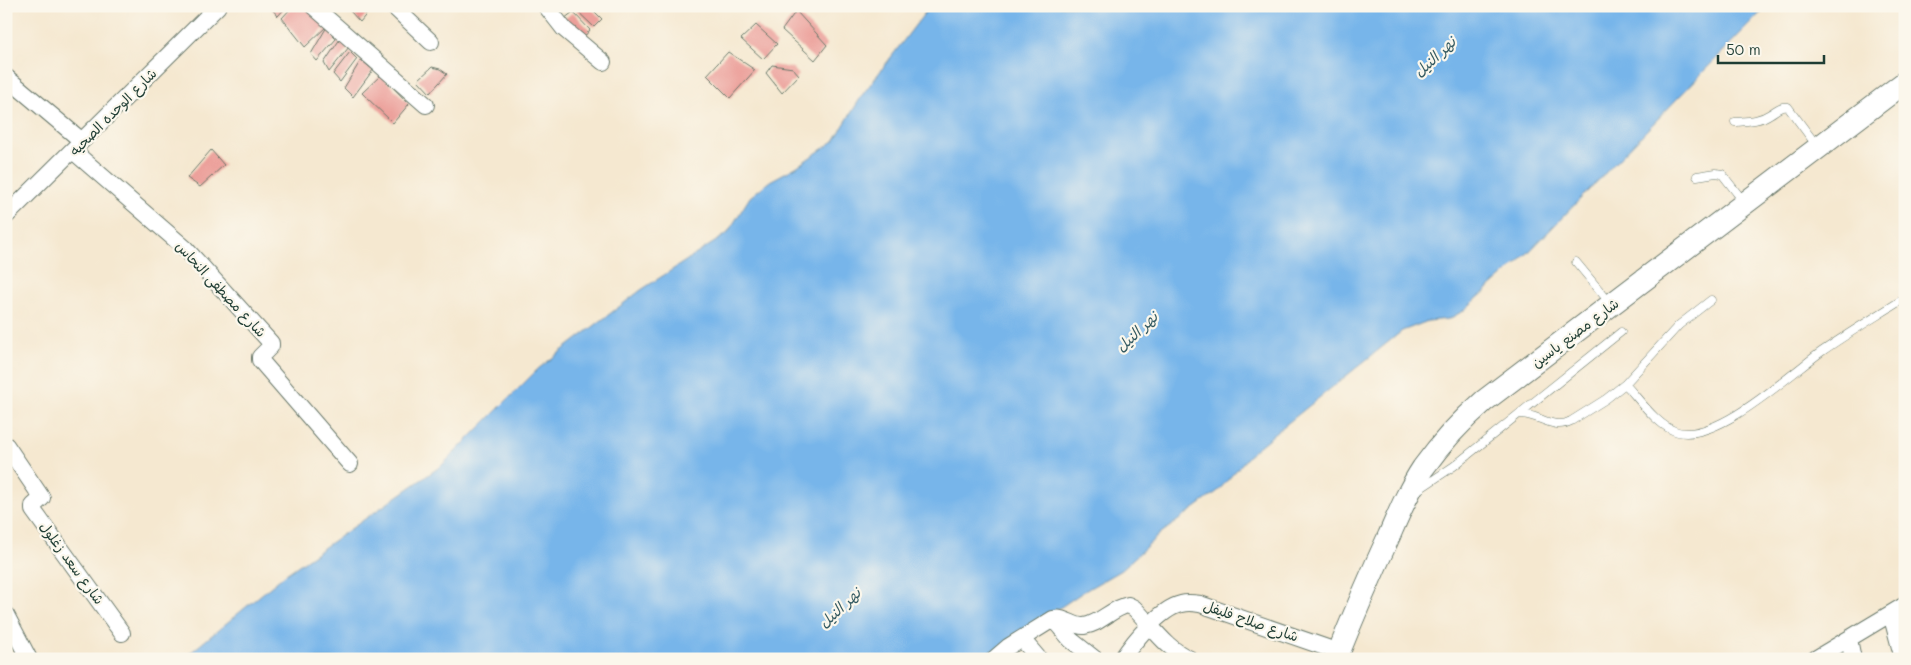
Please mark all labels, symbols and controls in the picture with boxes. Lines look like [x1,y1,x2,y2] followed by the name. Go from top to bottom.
[1409,31,1461,81] water label: نهر النيل
[1718,32,1825,64] scale bar
[1726,39,1761,59] text: 50 m
[65,64,161,160] street label: شارع الوحده الصحيه
[171,236,271,342] street label: شارع مصطفى النحاس
[1527,293,1623,373] street label: شارع مصنع ياسين
[1111,306,1163,356] water label: نهر النيل
[35,517,109,609] street label: شارع سعد زغلول
[814,582,866,632] water label: نهر النيل
[1201,595,1301,647] street label: شارع صلاح فليفل

